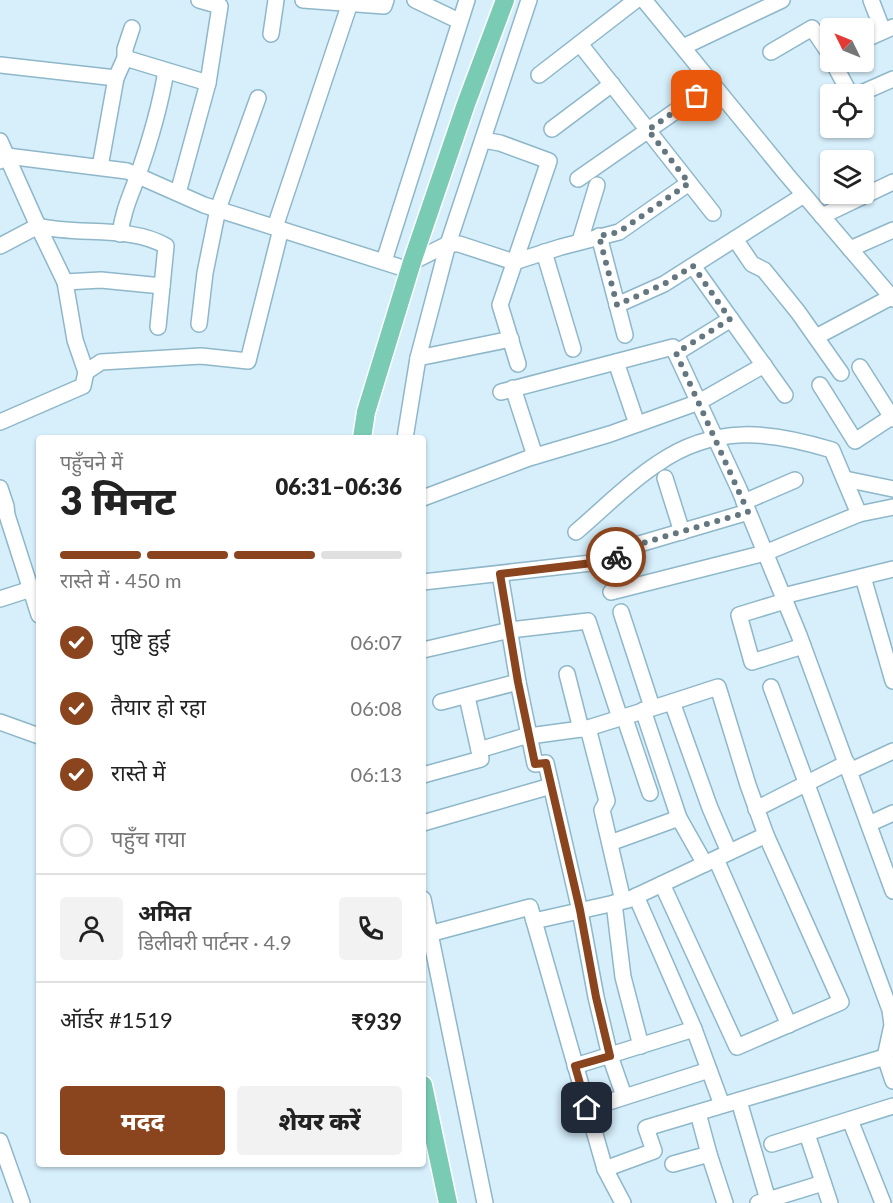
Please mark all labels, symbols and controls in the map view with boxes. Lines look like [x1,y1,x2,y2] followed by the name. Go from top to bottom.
[820,18,874,72] north arrow
[820,18,874,204] map controls
[671,70,722,121] pin
[680,79,713,112] icon: bag
[820,84,874,138] button: locate
[820,150,874,204] button: layers
[60,450,123,474] text: पहुँचने में
[276,473,402,500] text: 06:31–06:36
[60,477,176,523] text: 3 मिनट
[586,527,646,587] courier
[600,541,633,574] icon: bike
[60,568,181,592] text: रास्ते में · 450 m
[60,626,93,659] icon: check
[111,627,170,654] text: पुष्टि हुई
[351,630,402,654] text: 06:07
[60,692,93,725] icon: check
[111,693,206,720] text: तैयार हो रहा
[351,696,402,720] text: 06:08
[60,758,93,791] icon: check
[111,759,166,786] text: रास्ते में
[351,762,402,786] text: 06:13
[111,825,186,852] text: पहुँच गया
[60,897,123,960] button: person
[339,897,402,960] button: phone
[138,899,191,926] text: अमित
[138,930,291,954] text: डिलीवरी पार्टनर · 4.9
[60,1006,173,1033] text: ऑर्डर #1519
[351,1008,402,1035] text: ₹939
[561,1082,612,1133] pin
[60,1086,225,1155] button: मदद
[237,1086,402,1155] button: शेयर करें
[570,1091,603,1124] icon: home

